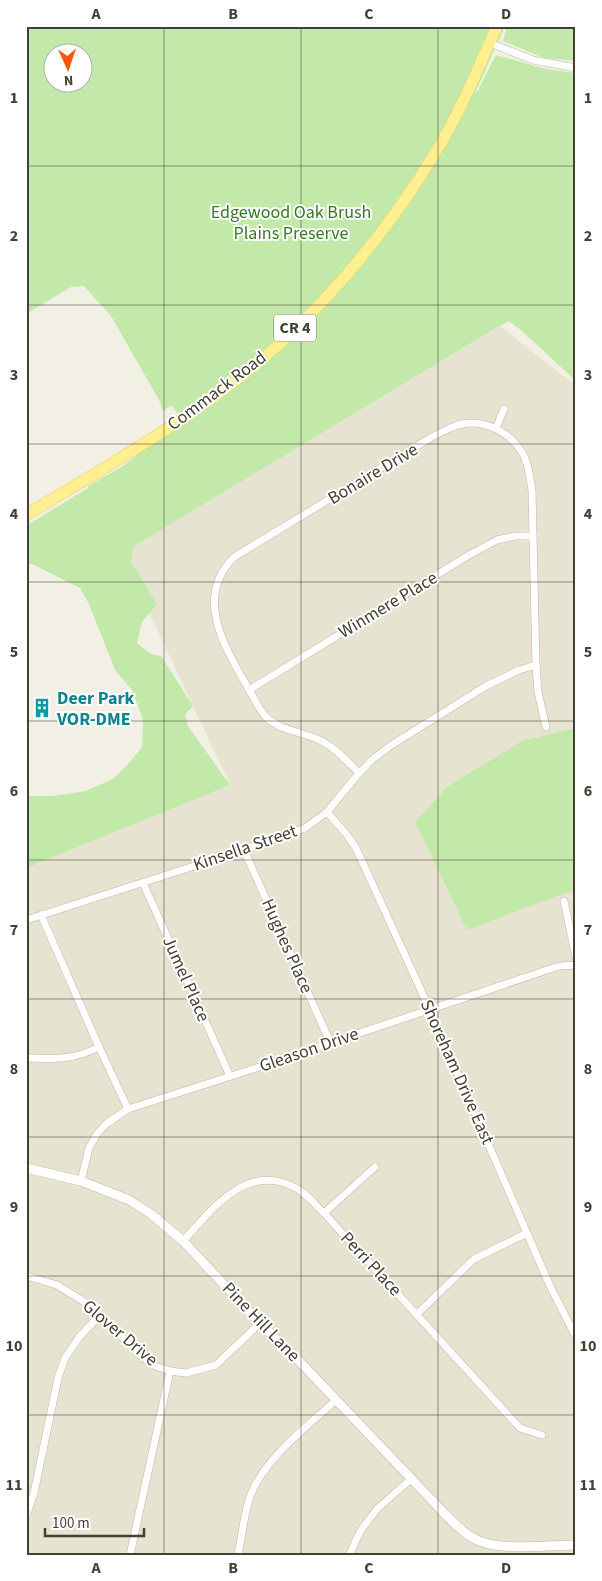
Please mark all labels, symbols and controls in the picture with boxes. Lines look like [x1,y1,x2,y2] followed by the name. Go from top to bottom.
[90,3,101,25] text: A
[228,3,238,25] text: B
[364,3,374,25] text: C
[501,3,511,25] text: D
[42,42,92,92] north arrow
[63,70,74,90] text: N
[10,87,18,109] text: 1
[584,87,592,109] text: 1
[211,200,371,246] park label: Edgewood Oak Brush Plains Preserve
[10,225,18,247] text: 2
[584,225,592,247] text: 2
[274,314,316,342] road number: CR 4
[162,345,272,437] street label: Commack Road
[10,364,18,386] text: 3
[584,364,592,386] text: 3
[323,437,423,511] street label: Bonaire Drive
[10,503,19,525] text: 4
[584,503,593,525] text: 4
[334,566,442,644] street label: Winmere Place
[10,641,18,663] text: 5
[584,641,592,663] text: 5
[56,686,135,732] place label: Deer Park VOR-DME
[31,697,53,719] building icon: Deer Park VOR-DME
[10,780,18,802] text: 6
[584,780,592,802] text: 6
[190,819,300,877] street label: Kinsella Street
[255,895,319,997] street label: Hughes Place
[10,919,18,941] text: 7
[584,919,592,941] text: 7
[156,932,216,1026] street label: Jumel Place
[414,996,500,1148] street label: Shoreham Drive East
[256,1021,362,1079] street label: Gleason Drive
[10,1058,18,1080] text: 8
[584,1058,592,1080] text: 8
[10,1196,18,1218] text: 9
[584,1196,592,1218] text: 9
[335,1226,407,1302] street label: Perri Place
[216,1276,306,1368] street label: Pine Hill Lane
[77,1294,163,1372] street label: Glover Drive
[6,1335,22,1357] text: 10
[580,1335,596,1357] text: 10
[6,1474,22,1496] text: 11
[580,1474,596,1496] text: 11
[45,1506,144,1538] scale bar
[52,1513,90,1534] text: 100 m
[90,1557,101,1579] text: A
[228,1557,238,1579] text: B
[364,1557,374,1579] text: C
[501,1557,511,1579] text: D

